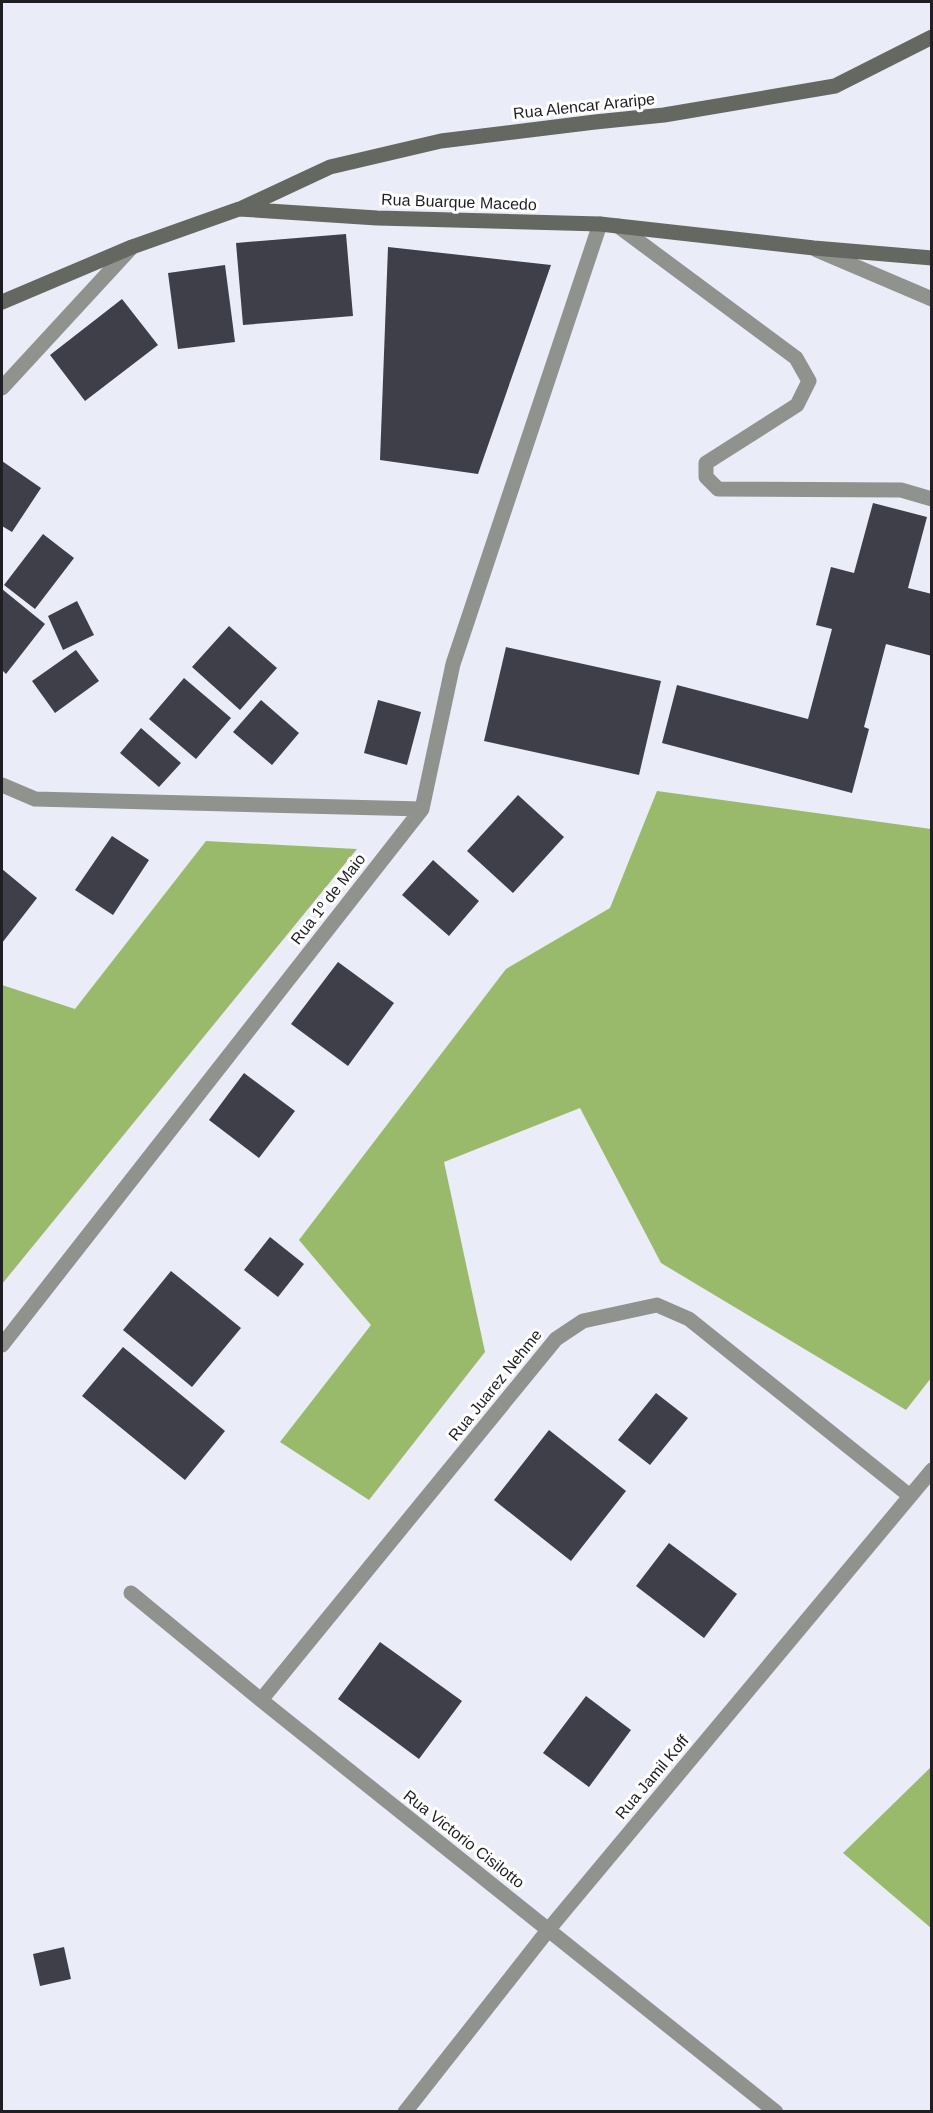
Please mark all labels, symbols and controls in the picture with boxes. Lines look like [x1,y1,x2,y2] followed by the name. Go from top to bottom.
[512,90,656,122] street label: Rua Alencar Araripe
[381,191,537,213] street label: Rua Buarque Macedo
[287,850,369,948] street label: Rua 1º de Maio
[445,1326,545,1444] street label: Rua Juarez Nehme
[612,1731,692,1822] street label: Rua Jamil Koff
[400,1787,528,1891] street label: Rua Victorio Cisilotto

